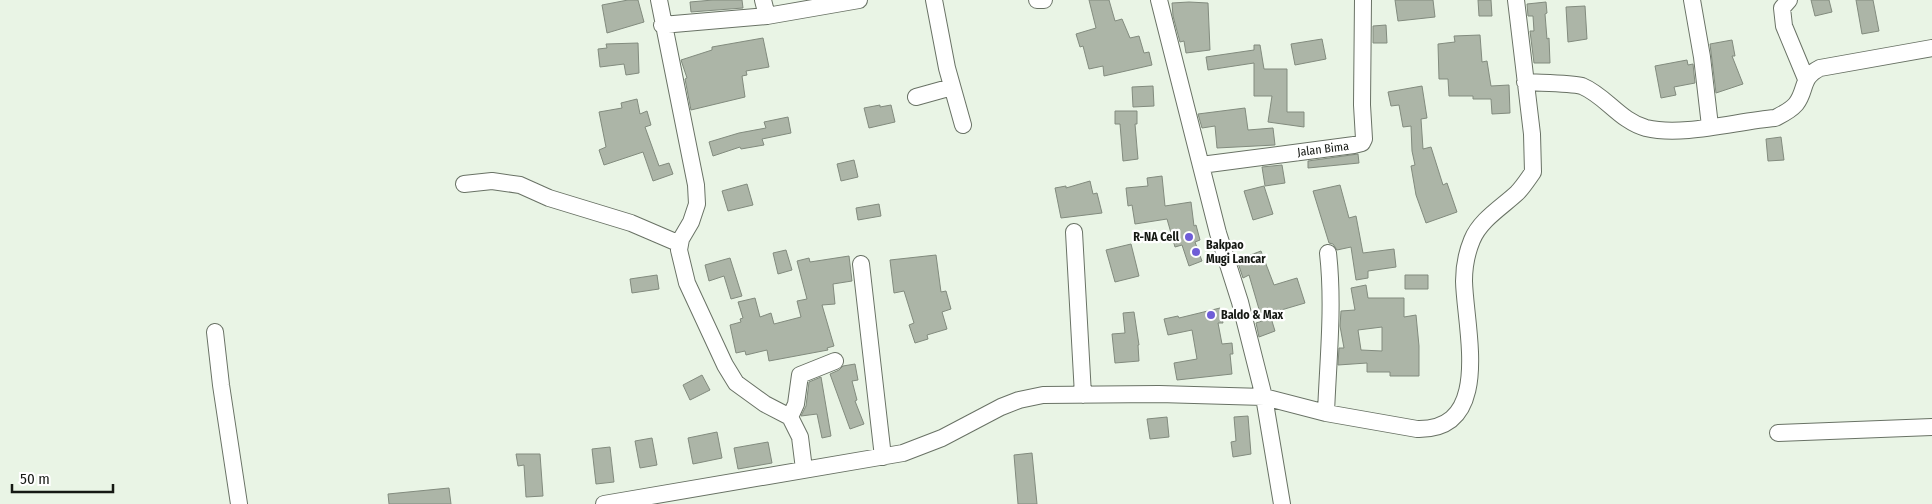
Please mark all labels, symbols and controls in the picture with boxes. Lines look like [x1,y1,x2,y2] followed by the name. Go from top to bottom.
[1296,139,1350,159] street label: Jalan Bima
[1133,230,1180,244] place label: R-NA Cell
[1183,231,1195,243] marker: R-NA Cell
[1206,238,1266,266] place label: Bakpao Mugi Lancar
[1190,246,1202,258] marker: Bakpao Mugi Lancar
[1221,308,1284,322] place label: Baldo & Max
[1205,309,1217,321] marker: Baldo & Max
[12,462,114,494] scale bar
[20,470,50,488] text: 50 m

